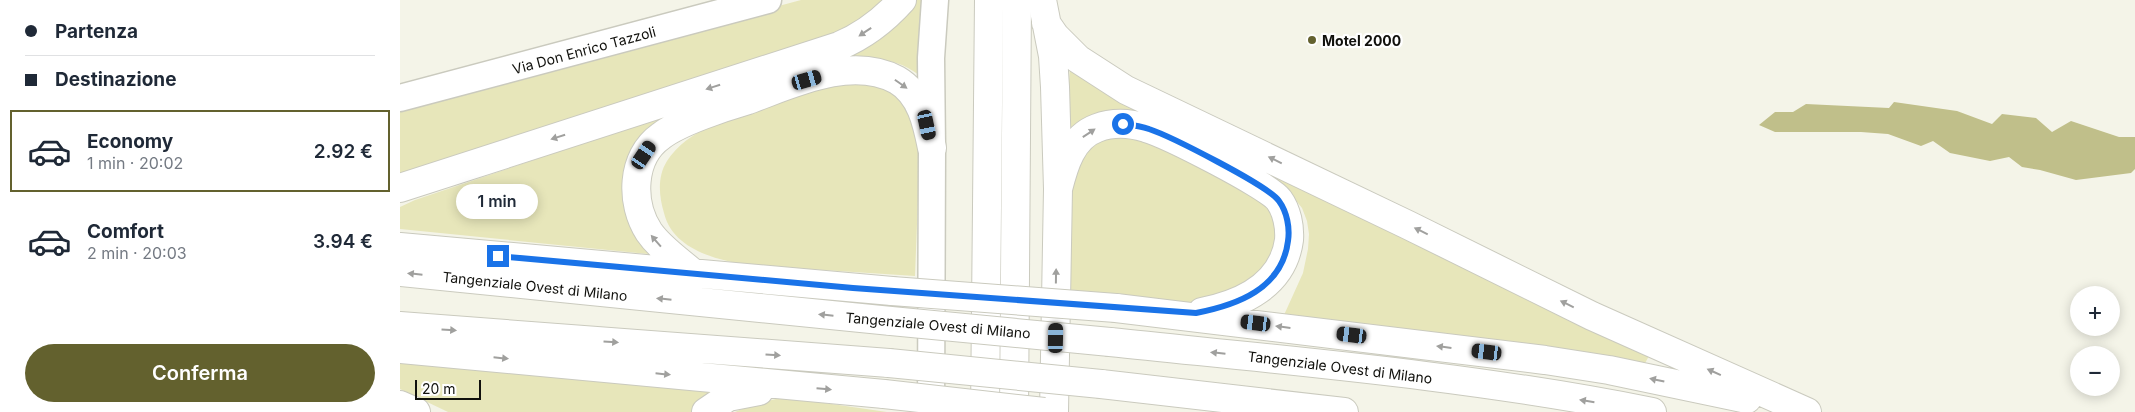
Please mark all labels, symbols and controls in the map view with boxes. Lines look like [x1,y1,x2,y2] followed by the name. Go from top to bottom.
[55,20,138,43] text: Partenza
[510,23,658,77] street label: Via Don Enrico Tazzoli
[858,27,872,37] one-way arrow
[1322,32,1401,49] place label: Motel 2000
[1306,34,1318,46] marker: Motel 2000
[55,68,176,91] text: Destinazione
[790,69,823,91] car
[894,79,908,89] one-way arrow
[705,83,720,91] one-way arrow
[916,109,937,141] car
[1112,113,1134,135] route start
[1082,128,1096,138] one-way arrow
[27,129,72,174] icon: car
[87,130,173,153] text: Economy
[550,133,565,141] one-way arrow
[629,138,658,172] car
[314,140,373,163] text: 2.92 €
[87,153,183,173] text: 1 min · 20:02
[1268,156,1282,164] one-way arrow
[457,184,539,218] callout: 1 min
[477,191,517,211] text: 1 min
[27,219,72,264] icon: car
[87,220,164,243] text: Comfort
[1414,227,1429,235] one-way arrow
[313,230,373,253] text: 3.94 €
[651,234,662,247] one-way arrow
[87,243,187,263] text: 2 min · 20:03
[487,245,509,267] route end
[442,268,628,304] street label: Tangenziale Ovest di Milano
[1053,268,1061,284] one-way arrow
[407,270,423,278] one-way arrow
[2070,286,2120,396] map controls
[2070,286,2120,336] button: +
[656,295,672,303] one-way arrow
[1560,299,1574,307] one-way arrow
[845,308,1031,342] street label: Tangenziale Ovest di Milano
[817,311,833,319] one-way arrow
[1240,314,1271,332] car
[1048,323,1063,353] car
[1275,323,1291,331] one-way arrow
[441,326,457,334] one-way arrow
[1336,326,1367,344] car
[603,339,619,347] one-way arrow
[1436,343,1452,351] one-way arrow
[1471,343,1502,361] car
[25,344,375,402] button: Conferma
[2070,346,2120,396] button: −
[1247,347,1433,387] street label: Tangenziale Ovest di Milano
[1210,349,1226,357] one-way arrow
[765,351,781,359] one-way arrow
[493,355,509,363] one-way arrow
[1707,368,1721,376] one-way arrow
[655,370,671,378] one-way arrow
[1649,376,1664,384] one-way arrow
[415,377,481,400] scale bar
[422,380,456,397] text: 20 m
[817,386,833,394] one-way arrow
[1579,396,1595,404] one-way arrow

